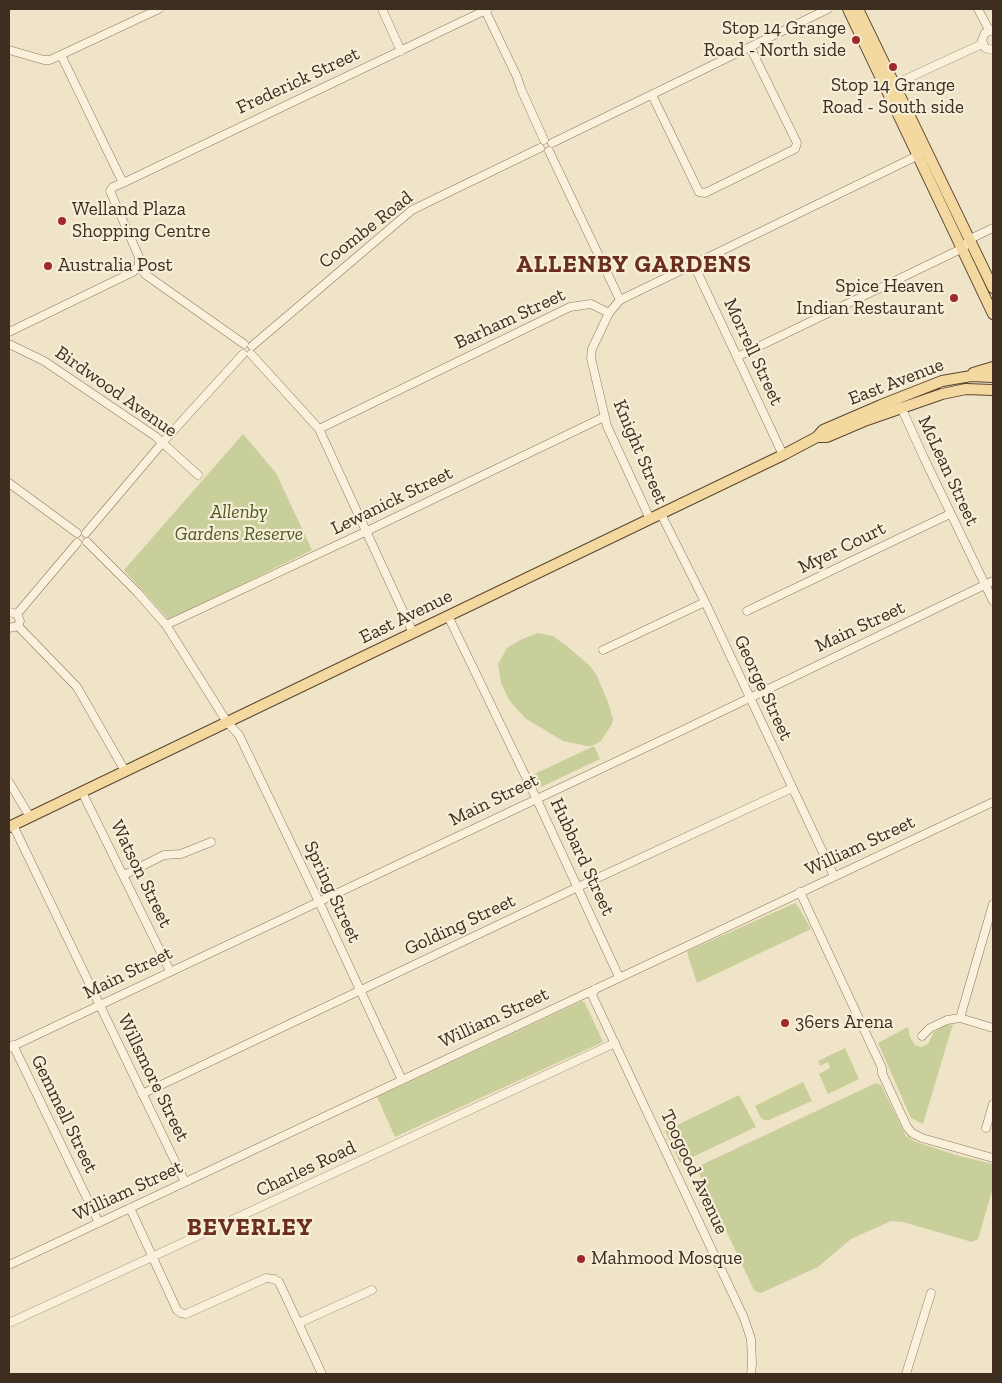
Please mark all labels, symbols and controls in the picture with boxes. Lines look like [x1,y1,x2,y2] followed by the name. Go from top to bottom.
[704,18,846,62] place label: Stop 14 Grange Road - North side
[850,34,862,46] marker: Stop 14 Grange Road - North side
[233,43,363,119] street label: Frederick Street
[887,61,899,73] marker: Stop 14 Grange Road - South side
[822,75,964,119] place label: Stop 14 Grange Road - South side
[315,186,417,274] street label: Coombe Road
[72,199,210,243] place label: Welland Plaza Shopping Centre
[56,215,68,227] marker: Welland Plaza Shopping Centre
[514,251,754,279] district label: ALLENBY GARDENS
[58,255,173,277] place label: Australia Post
[42,260,54,272] marker: Australia Post
[796,276,944,320] place label: Spice Heaven Indian Restaurant
[451,283,569,355] street label: Barham Street
[948,292,960,304] marker: Spice Heaven Indian Restaurant
[718,295,788,409] street label: Morrell Street
[51,341,181,443] street label: Birdwood Avenue
[845,353,947,411] street label: East Avenue
[608,397,672,507] street label: Knight Street
[913,412,983,530] street label: McLean Street
[328,462,456,540] street label: Lewanick Street
[175,502,303,546] park label: Allenby Gardens Reserve
[795,517,889,579] street label: Myer Court
[356,585,456,649] street label: East Avenue
[812,596,908,658] street label: Main Street
[729,632,797,744] street label: George Street
[446,769,542,831] street label: Main Street
[545,795,619,919] street label: Hubbard Street
[802,811,918,881] street label: William Street
[105,817,177,931] street label: Watson Street
[299,838,365,946] street label: Spring Street
[401,889,519,961] street label: Golding Street
[80,942,176,1004] street label: Main Street
[436,983,552,1053] street label: William Street
[112,1011,194,1145] street label: Willsmore Street
[795,1012,893,1034] place label: 36ers Arena
[779,1017,791,1029] marker: 36ers Arena
[26,1051,102,1177] street label: Gemmell Street
[655,1106,733,1238] street label: Toogood Avenue
[253,1136,359,1202] street label: Charles Road
[70,1156,186,1226] street label: William Street
[186,1214,314,1242] district label: BEVERLEY
[591,1248,742,1270] place label: Mahmood Mosque
[575,1253,587,1265] marker: Mahmood Mosque

